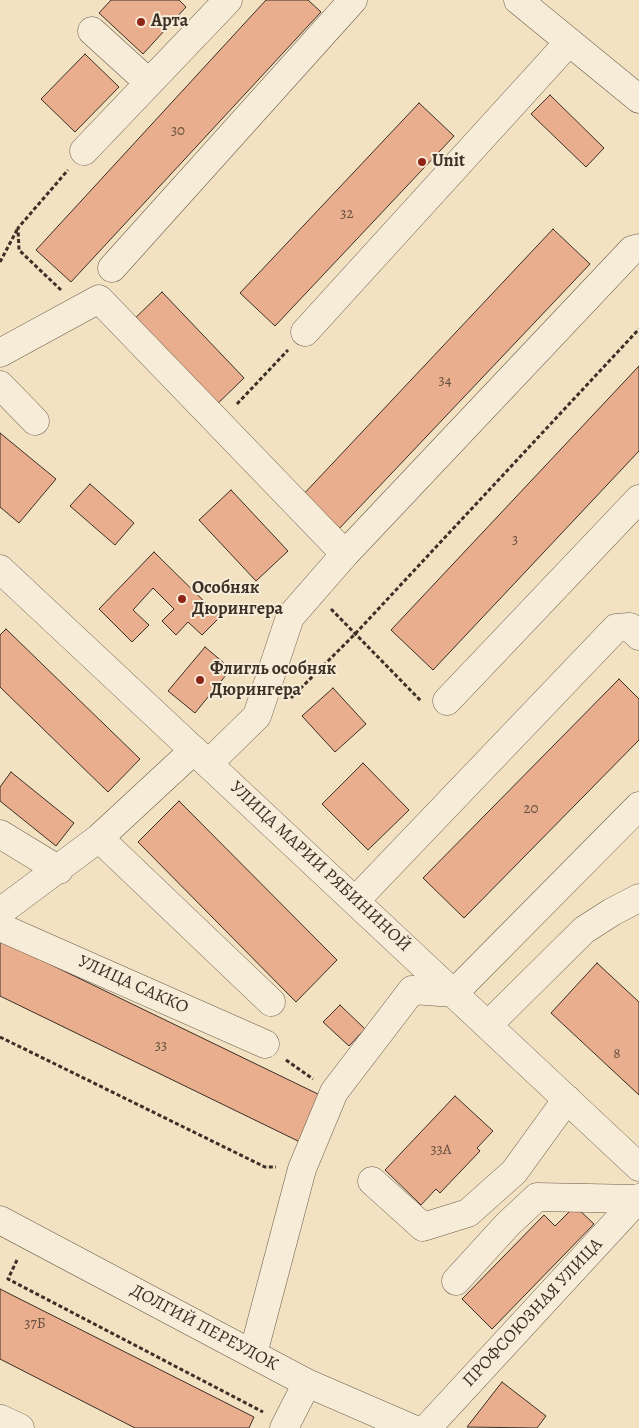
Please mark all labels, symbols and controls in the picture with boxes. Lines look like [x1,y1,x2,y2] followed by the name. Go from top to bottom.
[151,11,188,33] place label: Арта
[135,16,147,28] marker: Арта
[171,122,185,140] house number: 30
[432,151,465,173] place label: Unit
[416,156,428,168] marker: Unit
[340,205,354,223] house number: 32
[438,372,452,390] house number: 34
[512,531,518,549] house number: 3
[192,578,283,620] place label: Особняк Дюрингера
[176,593,188,605] marker: Особняк Дюрингера
[210,659,336,702] place label: Флигль особняк Дюрингера
[194,674,206,686] marker: Флигль особняк Дюрингера
[225,777,415,957] street label: УЛИЦА МАРИИ РЯБИНИНОЙ
[523,800,539,818] house number: 20
[74,951,192,1019] street label: УЛИЦА САККО
[155,1037,167,1055] house number: 33
[613,1045,621,1063] house number: 8
[430,1141,452,1159] house number: 33А
[459,1234,607,1392] street label: ПРОФСОЮЗНАЯ УЛИЦА
[127,1280,281,1376] street label: ДОЛГИЙ ПЕРЕУЛОК
[24,1315,46,1333] house number: 37Б

